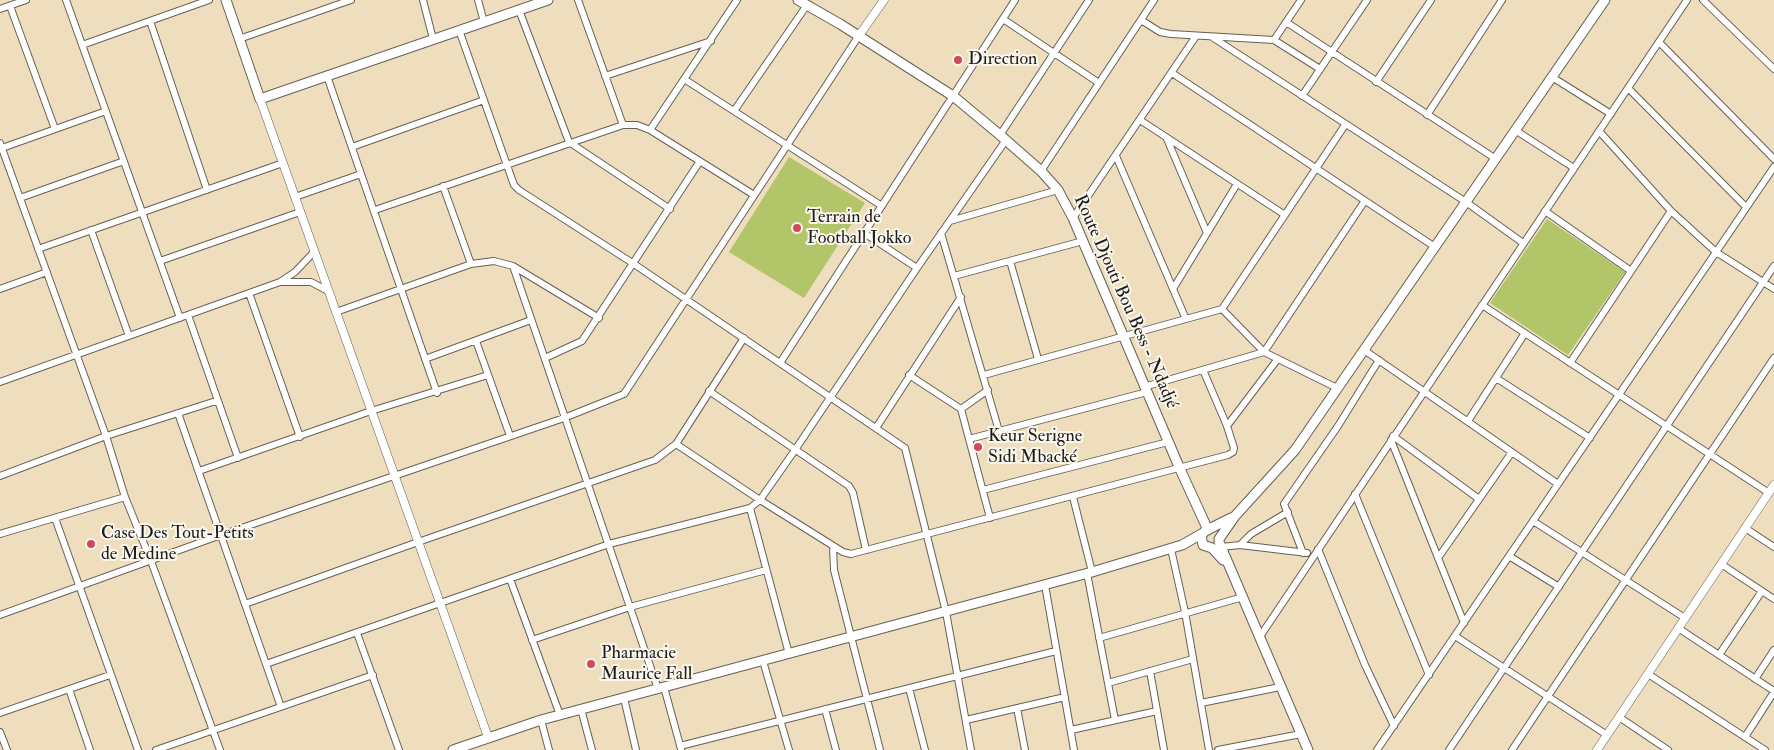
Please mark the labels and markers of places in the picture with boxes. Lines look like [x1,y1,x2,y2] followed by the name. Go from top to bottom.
[968,49,1037,71] place label: Direction
[952,54,964,66] marker: Direction
[807,207,911,250] place label: Terrain de Football Jokko
[791,222,803,234] marker: Terrain de Football Jokko
[988,426,1082,468] place label: Keur Serigne Sidi Mbacké
[972,441,984,453] marker: Keur Serigne Sidi Mbacké
[101,523,254,566] place label: Case Des Tout-Petits de Medine
[85,538,97,550] marker: Case Des Tout-Petits de Medine
[601,643,692,686] place label: Pharmacie Maurice Fall
[585,658,597,670] marker: Pharmacie Maurice Fall

